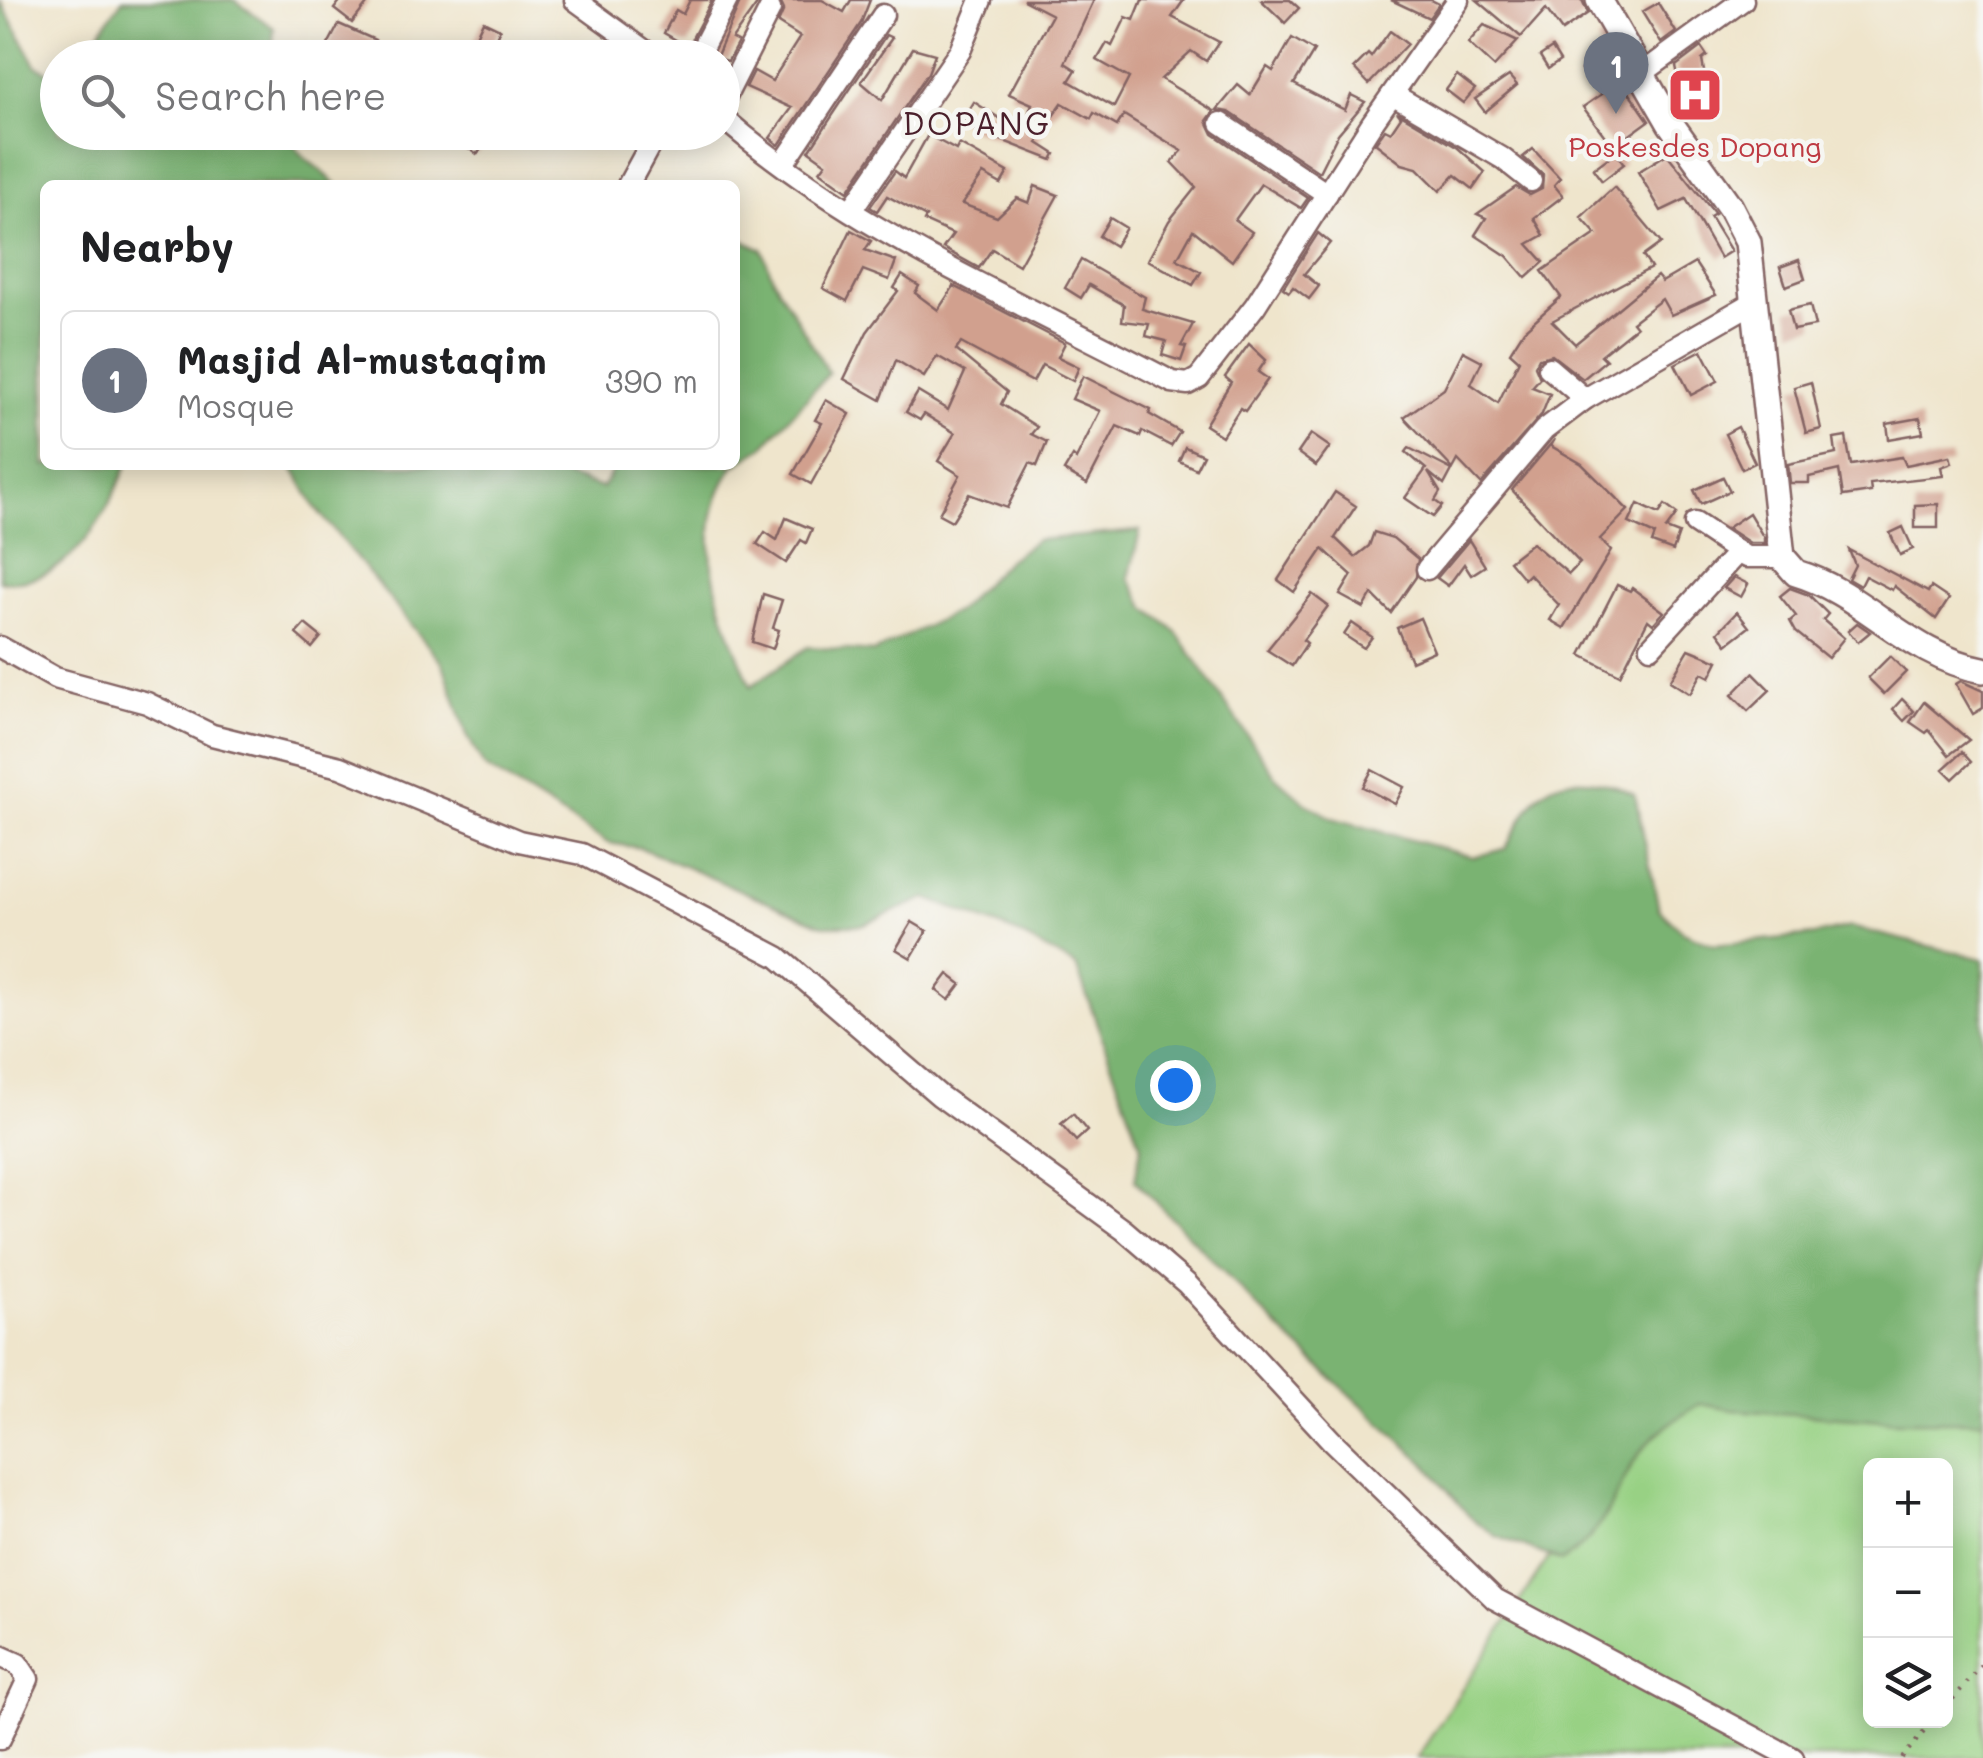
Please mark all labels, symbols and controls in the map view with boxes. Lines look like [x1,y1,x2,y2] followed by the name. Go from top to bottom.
[1584,32,1648,114] pin: 1
[40,40,740,150] search box
[1665,65,1725,125] hospital icon: Poskesdes Dopang
[75,68,130,123] icon: search
[155,70,386,120] text: Search here
[903,101,1051,143] district label: DOPANG
[1568,128,1822,164] place label: Poskesdes Dopang
[80,218,234,273] text: Nearby
[177,334,547,384] text: Masjid Al-mustaqim
[107,359,122,401] text: 1
[605,359,698,401] text: 390 m
[177,384,295,426] text: Mosque
[1150,1060,1201,1111] your location
[1863,1458,1953,1728] map controls
[1863,1458,1953,1548] button: +
[1863,1548,1953,1638] button: −
[1863,1638,1953,1728] button: layers

